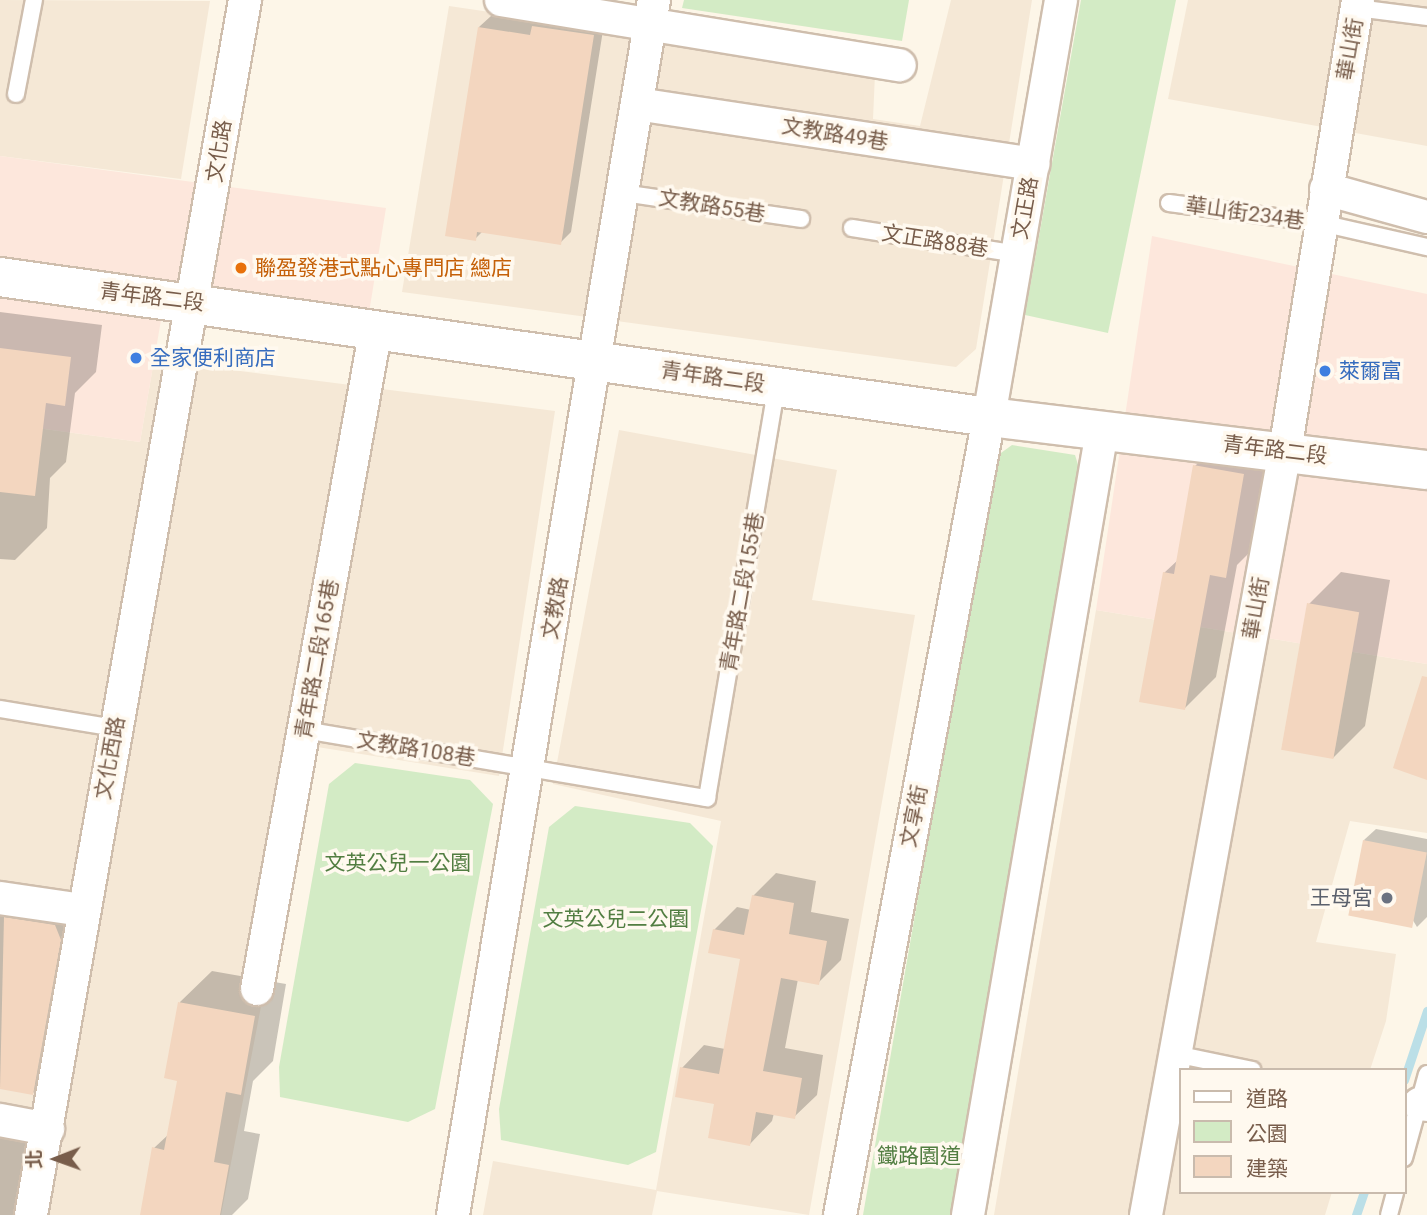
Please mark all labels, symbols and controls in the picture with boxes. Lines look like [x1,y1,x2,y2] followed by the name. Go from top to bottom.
[1332,16,1368,82] street label: 華山街
[780,113,890,155] street label: 文教路49巷
[202,118,236,184] street label: 文化路
[1007,175,1043,241] street label: 文正路
[657,185,767,227] street label: 文教路55巷
[1184,192,1306,234] street label: 華山街234巷
[880,220,990,262] street label: 文正路88巷
[255,255,512,281] place label: 聯盈發港式點心專門店 總店
[233,260,249,276] marker: 聯盈發港式點心專門店 總店
[98,278,206,316] street label: 青年路二段
[150,345,276,371] place label: 全家便利商店
[128,350,144,366] marker: 全家便利商店
[659,357,767,397] street label: 青年路二段
[1339,358,1402,384] place label: 萊爾富
[1317,363,1333,379] marker: 萊爾富
[1221,431,1329,469] street label: 青年路二段
[716,510,768,674] street label: 青年路二段155巷
[537,575,573,641] street label: 文教路
[1238,575,1274,641] street label: 華山街
[291,577,343,741] street label: 青年路二段165巷
[90,714,130,802] street label: 文化西路
[355,727,477,771] street label: 文教路108巷
[896,783,932,849] street label: 文享街
[325,850,471,876] park label: 文英公兒一公園
[1310,885,1373,911] place label: 王母宮
[1379,890,1395,906] marker: 王母宮
[543,906,689,932] park label: 文英公兒二公園
[1178,1068,1406,1194] legend
[1246,1087,1288,1111] text: 道路
[1246,1122,1288,1146] text: 公園
[21,1124,91,1194] north arrow
[877,1143,961,1169] park label: 鐵路園道
[23,1150,46,1169] text: 北
[1246,1157,1288,1181] text: 建築

